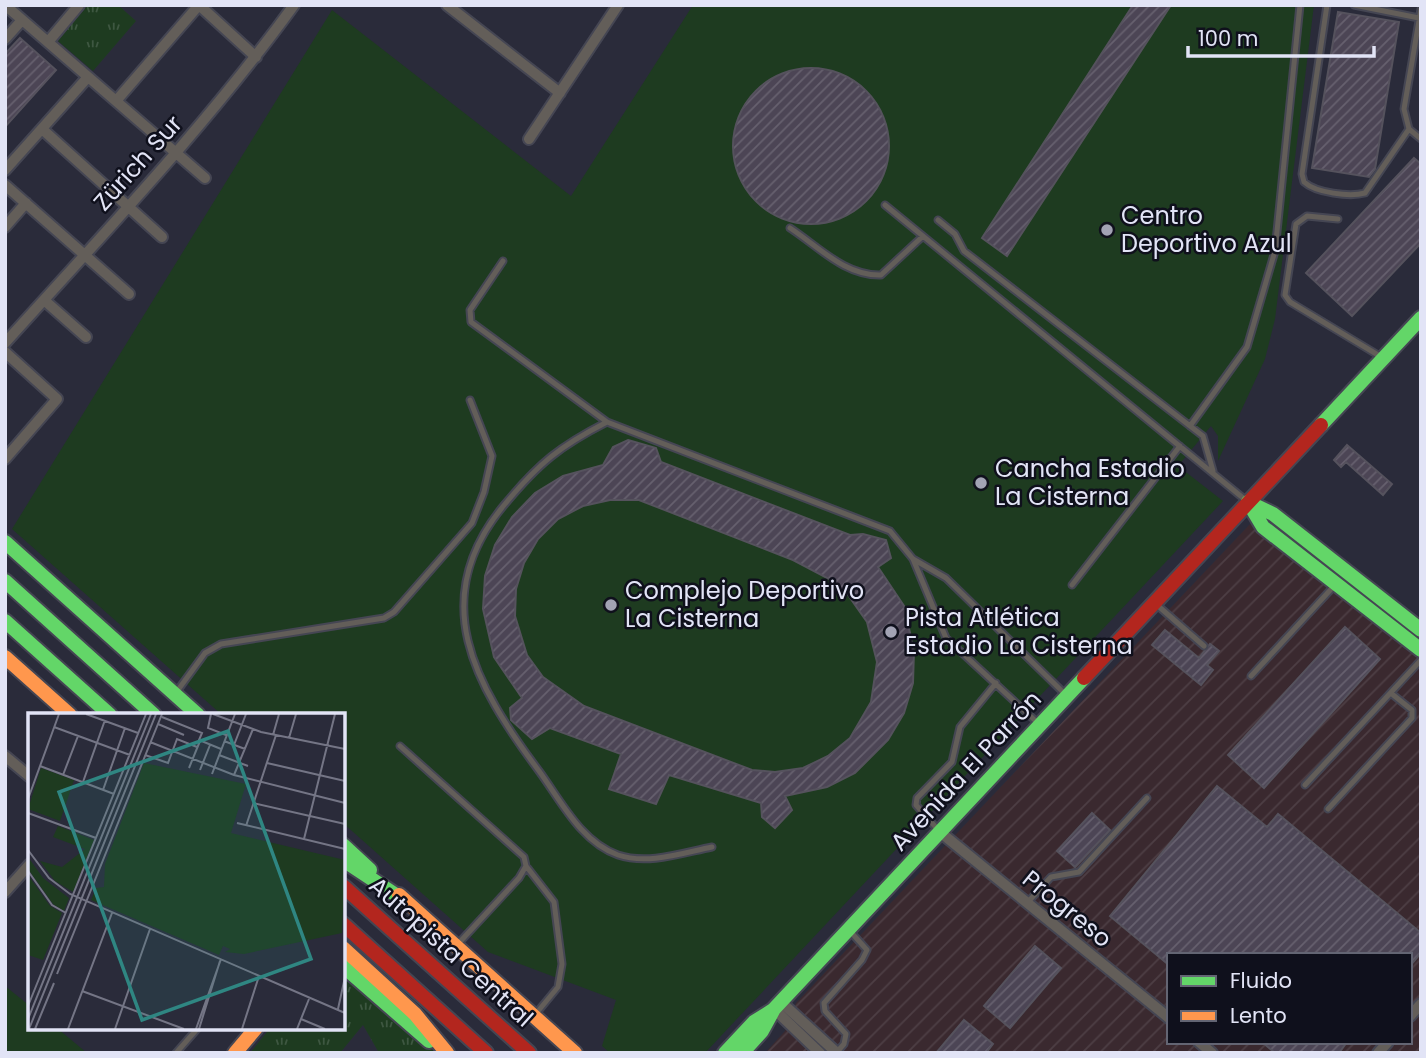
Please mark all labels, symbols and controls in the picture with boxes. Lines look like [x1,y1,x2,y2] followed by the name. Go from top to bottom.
[1188,14,1374,58] scale bar
[1198,24,1258,53] text: 100 m
[86,108,189,218] street label: Zürich Sur
[1121,199,1292,260] place label: Centro Deportivo Azul
[1099,222,1115,238] marker: Centro Deportivo Azul
[995,452,1185,513] place label: Cancha Estadio La Cisterna
[973,475,989,491] marker: Cancha Estadio La Cisterna
[625,574,864,635] place label: Complejo Deportivo La Cisterna
[603,597,619,613] marker: Complejo Deportivo La Cisterna
[905,601,1133,662] place label: Pista Atlética Estadio La Cisterna
[883,624,899,640] marker: Pista Atlética Estadio La Cisterna
[883,683,1049,858] street label: Avenida El Parrón
[28,713,345,1030] inset map
[1016,862,1119,955] street label: Progreso
[362,869,540,1034] street label: Autopista Central
[1167,953,1412,1044] legend
[1230,966,1292,995] text: Fluido
[1230,1001,1287,1030] text: Lento

